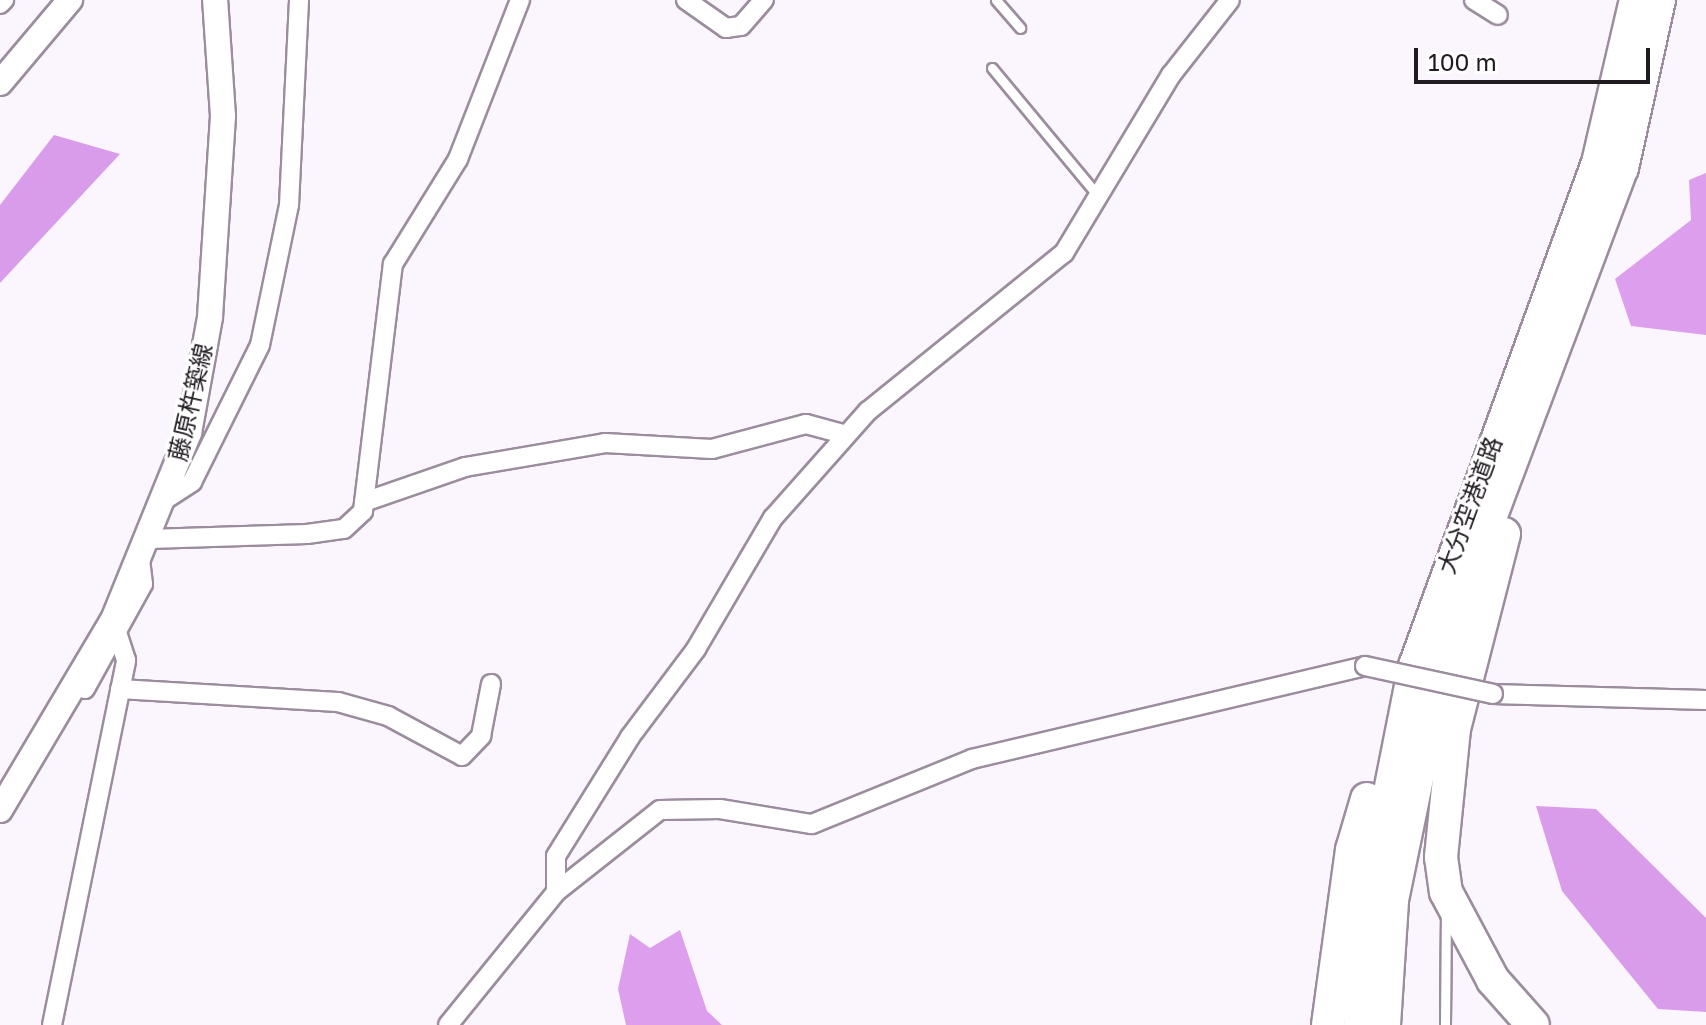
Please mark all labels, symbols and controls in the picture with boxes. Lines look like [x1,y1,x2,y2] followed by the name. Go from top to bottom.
[1418,32,1654,82] scale bar
[1428,47,1497,76] text: 100 m
[162,340,218,464] street label: 藤原杵築線
[1431,432,1507,578] street label: 大分空港道路

